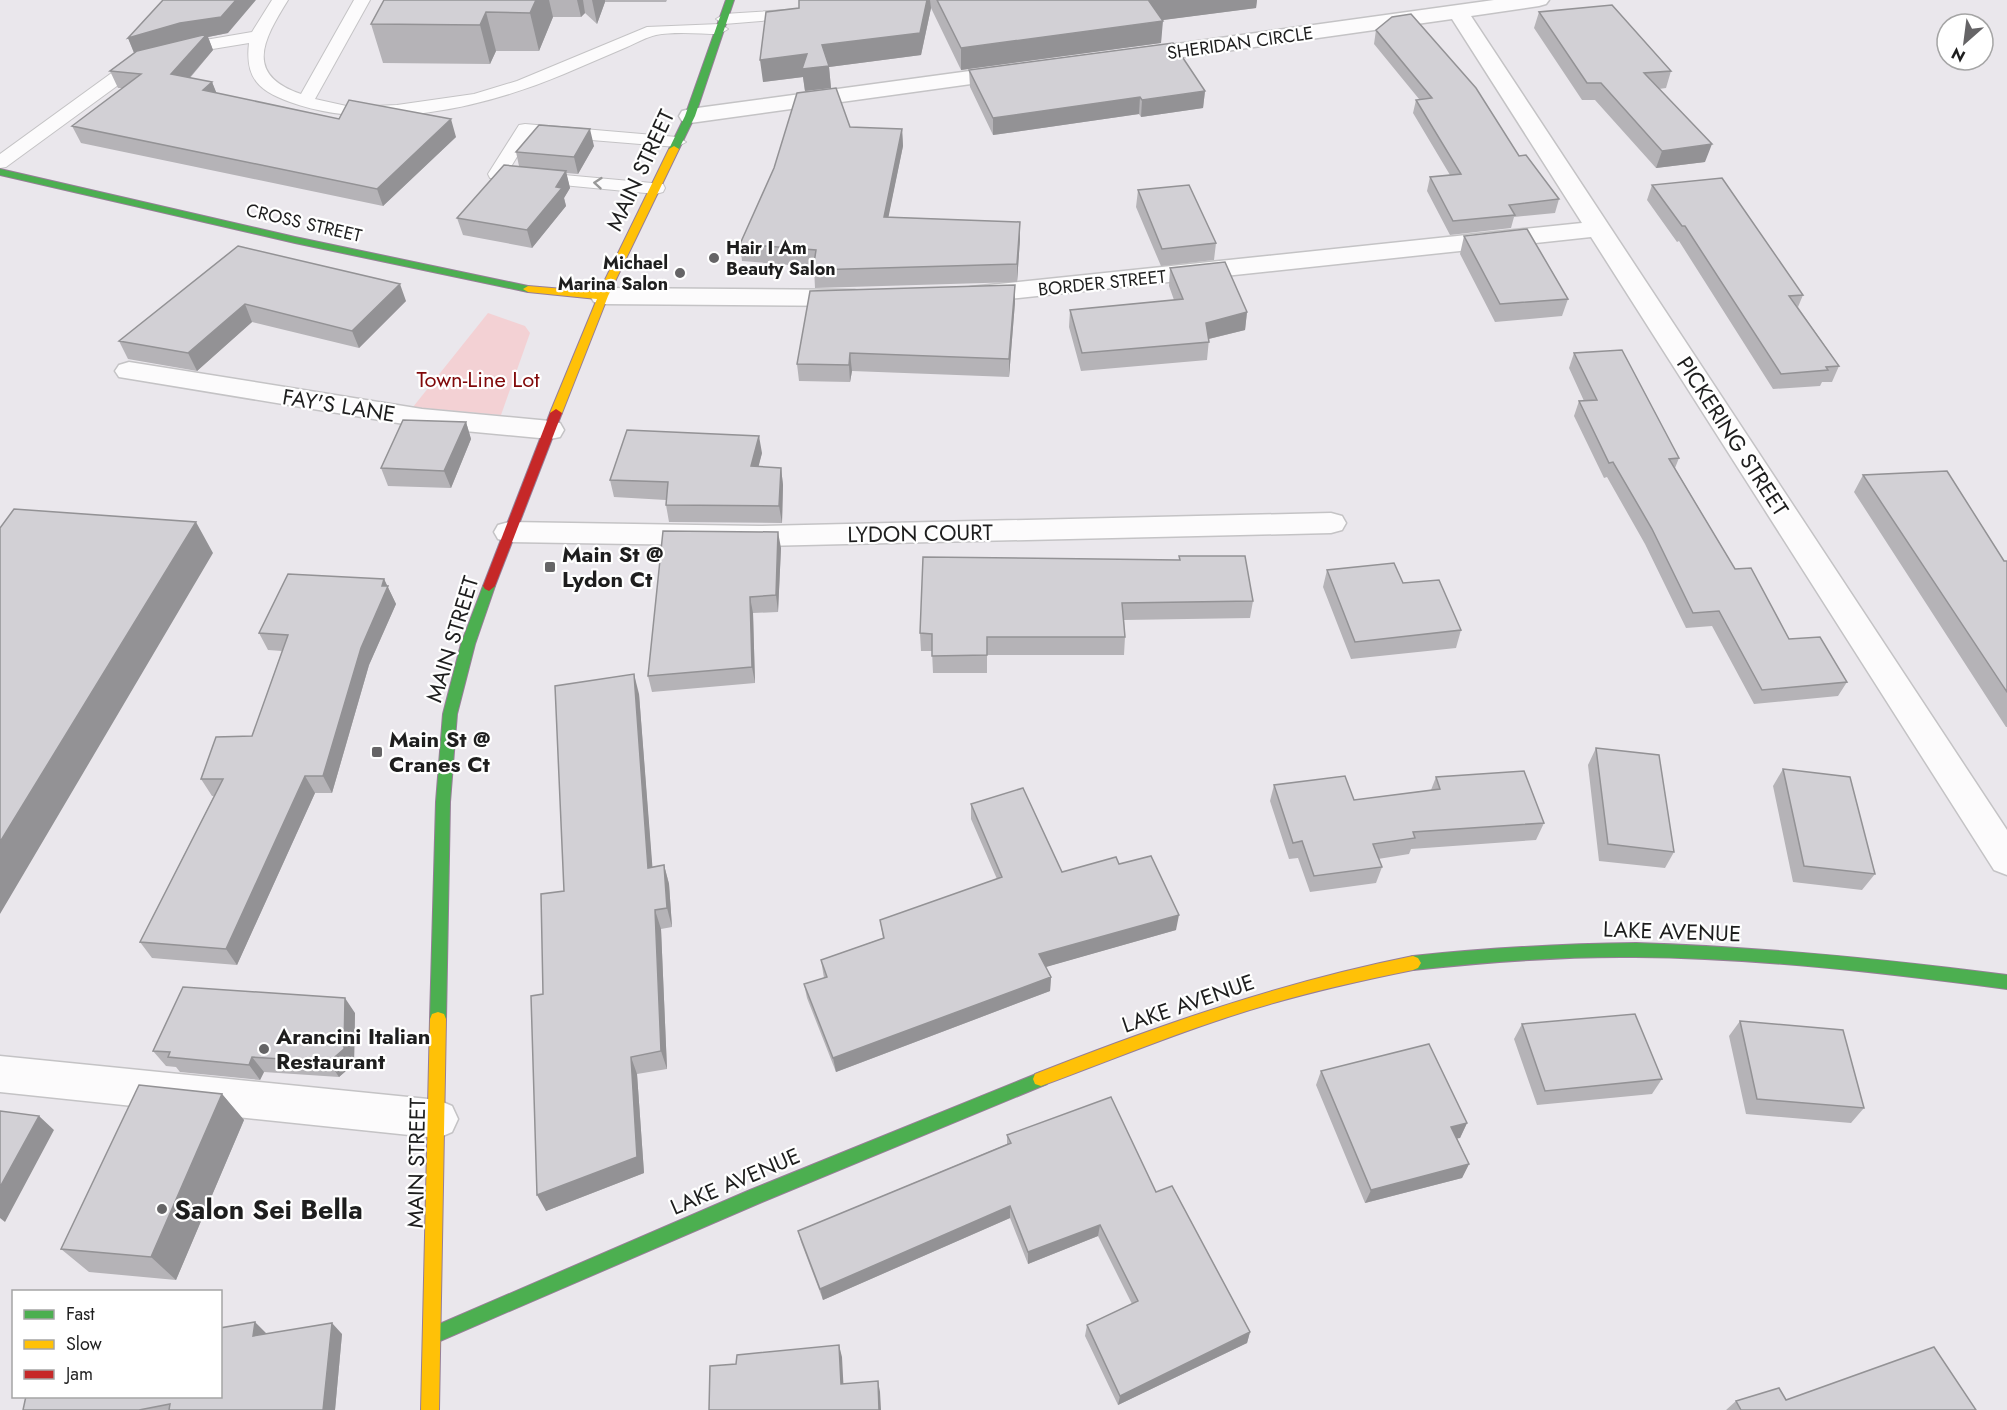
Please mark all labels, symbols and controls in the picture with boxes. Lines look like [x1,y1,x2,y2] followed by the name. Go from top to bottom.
[1935,12,1995,72] north arrow
[1165,20,1315,66] street label: SHERIDAN CIRCLE
[1947,42,1969,68] text: N
[598,103,682,236] street label: MAIN STREET
[593,177,602,190] one-way arrow
[243,197,365,249] street label: CROSS STREET
[726,235,836,282] place label: Hair I Am Beauty Salon
[558,250,668,297] place label: Michael Marina Salon
[707,251,721,265] marker: Hair I Am Beauty Salon
[1037,263,1168,303] street label: BORDER STREET
[673,266,687,280] marker: Michael Marina Salon
[1669,350,1797,523] street label: PICKERING STREET
[416,363,540,395] park label: Town-Line Lot
[280,380,398,430] street label: FAY'S LANE
[847,516,994,550] street label: LYDON COURT
[562,538,663,595] place label: Main St @ Lydon Ct
[543,560,557,574] marker: Main St @ Lydon Ct
[418,571,487,706] street label: MAIN STREET
[389,723,490,780] place label: Main St @ Cranes Ct
[370,745,384,759] marker: Main St @ Cranes Ct
[1602,913,1742,949] street label: LAKE AVENUE
[1118,965,1258,1041] street label: LAKE AVENUE
[275,1020,430,1077] place label: Arancini Italian Restaurant
[257,1042,271,1056] marker: Arancini Italian Restaurant
[399,1097,433,1228] street label: MAIN STREET
[665,1139,805,1223] street label: LAKE AVENUE
[174,1190,363,1229] place label: Salon Sei Bella
[155,1202,169,1216] marker: Salon Sei Bella
[12,1290,222,1398] legend
[66,1301,95,1327] text: Fast
[66,1331,103,1357] text: Slow
[64,1361,93,1387] text: Jam

